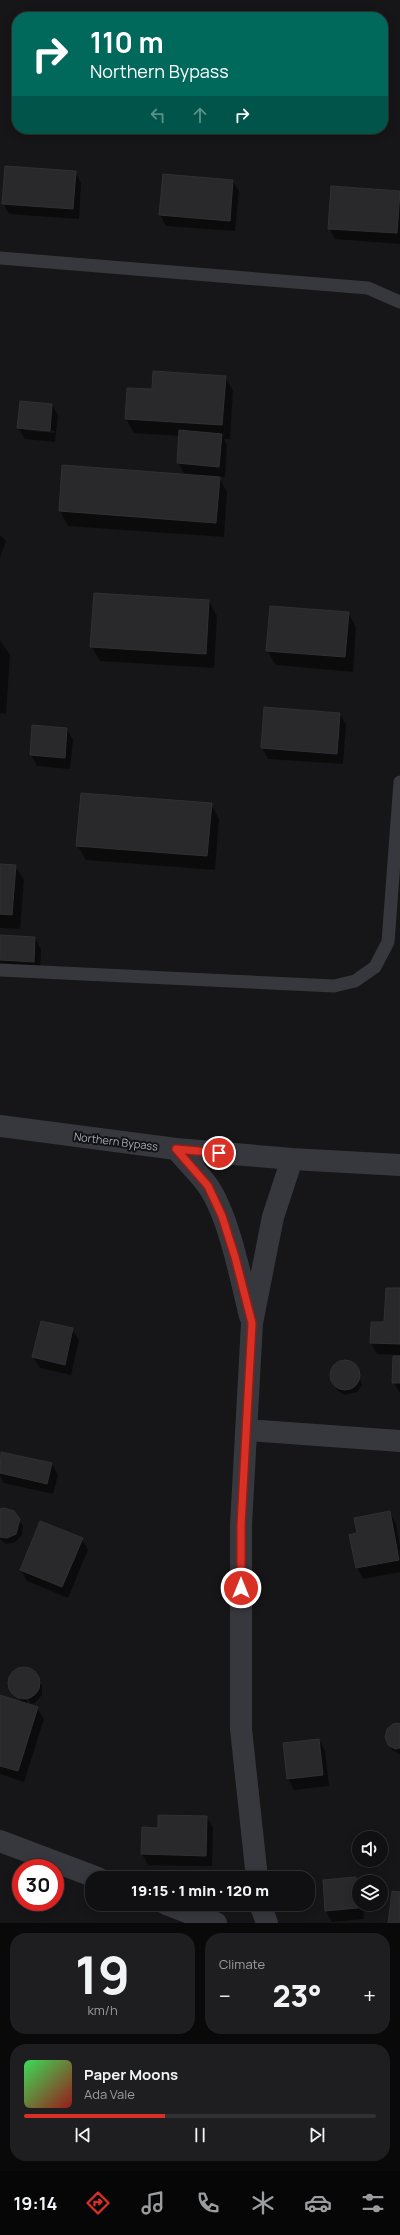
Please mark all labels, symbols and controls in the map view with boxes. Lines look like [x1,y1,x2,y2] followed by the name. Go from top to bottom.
[90,23,164,61] text: 110 m
[24,28,76,80] icon: right
[90,59,229,83] text: Northern Bypass
[147,104,169,126] icon: left
[189,104,211,126] icon: ahead
[231,104,253,126] icon: right
[73,1128,159,1154] street label: Northern Bypass
[202,1136,236,1170] pin
[208,1142,230,1164] icon: arrive
[220,1567,262,1609] position arrow
[352,1831,388,1911] map controls
[352,1831,388,1867] button: sound
[12,1859,64,1911] speed limit sign: 30
[352,1875,388,1911] button: layers
[131,1880,269,1901] text: 19:15 · 1 min · 120 m
[75,1939,130,2010] text: 19
[219,1955,265,1973] text: Climate
[272,1975,322,2016] text: 23°
[219,1981,231,2011] text: −
[363,1981,376,2011] text: +
[87,2001,118,2019] text: km/h
[84,2064,178,2085] text: Paper Moons
[84,2085,135,2103] text: Ada Vale
[72,2124,94,2146] icon: previous
[189,2124,211,2146] icon: pause
[306,2124,328,2146] icon: next
[84,2189,112,2217] icon: directions
[139,2189,167,2217] icon: music
[194,2189,222,2217] icon: phone
[249,2189,277,2217] icon: climate
[304,2189,332,2217] icon: car
[359,2189,387,2217] icon: filters
[13,2191,58,2215] text: 19:14

